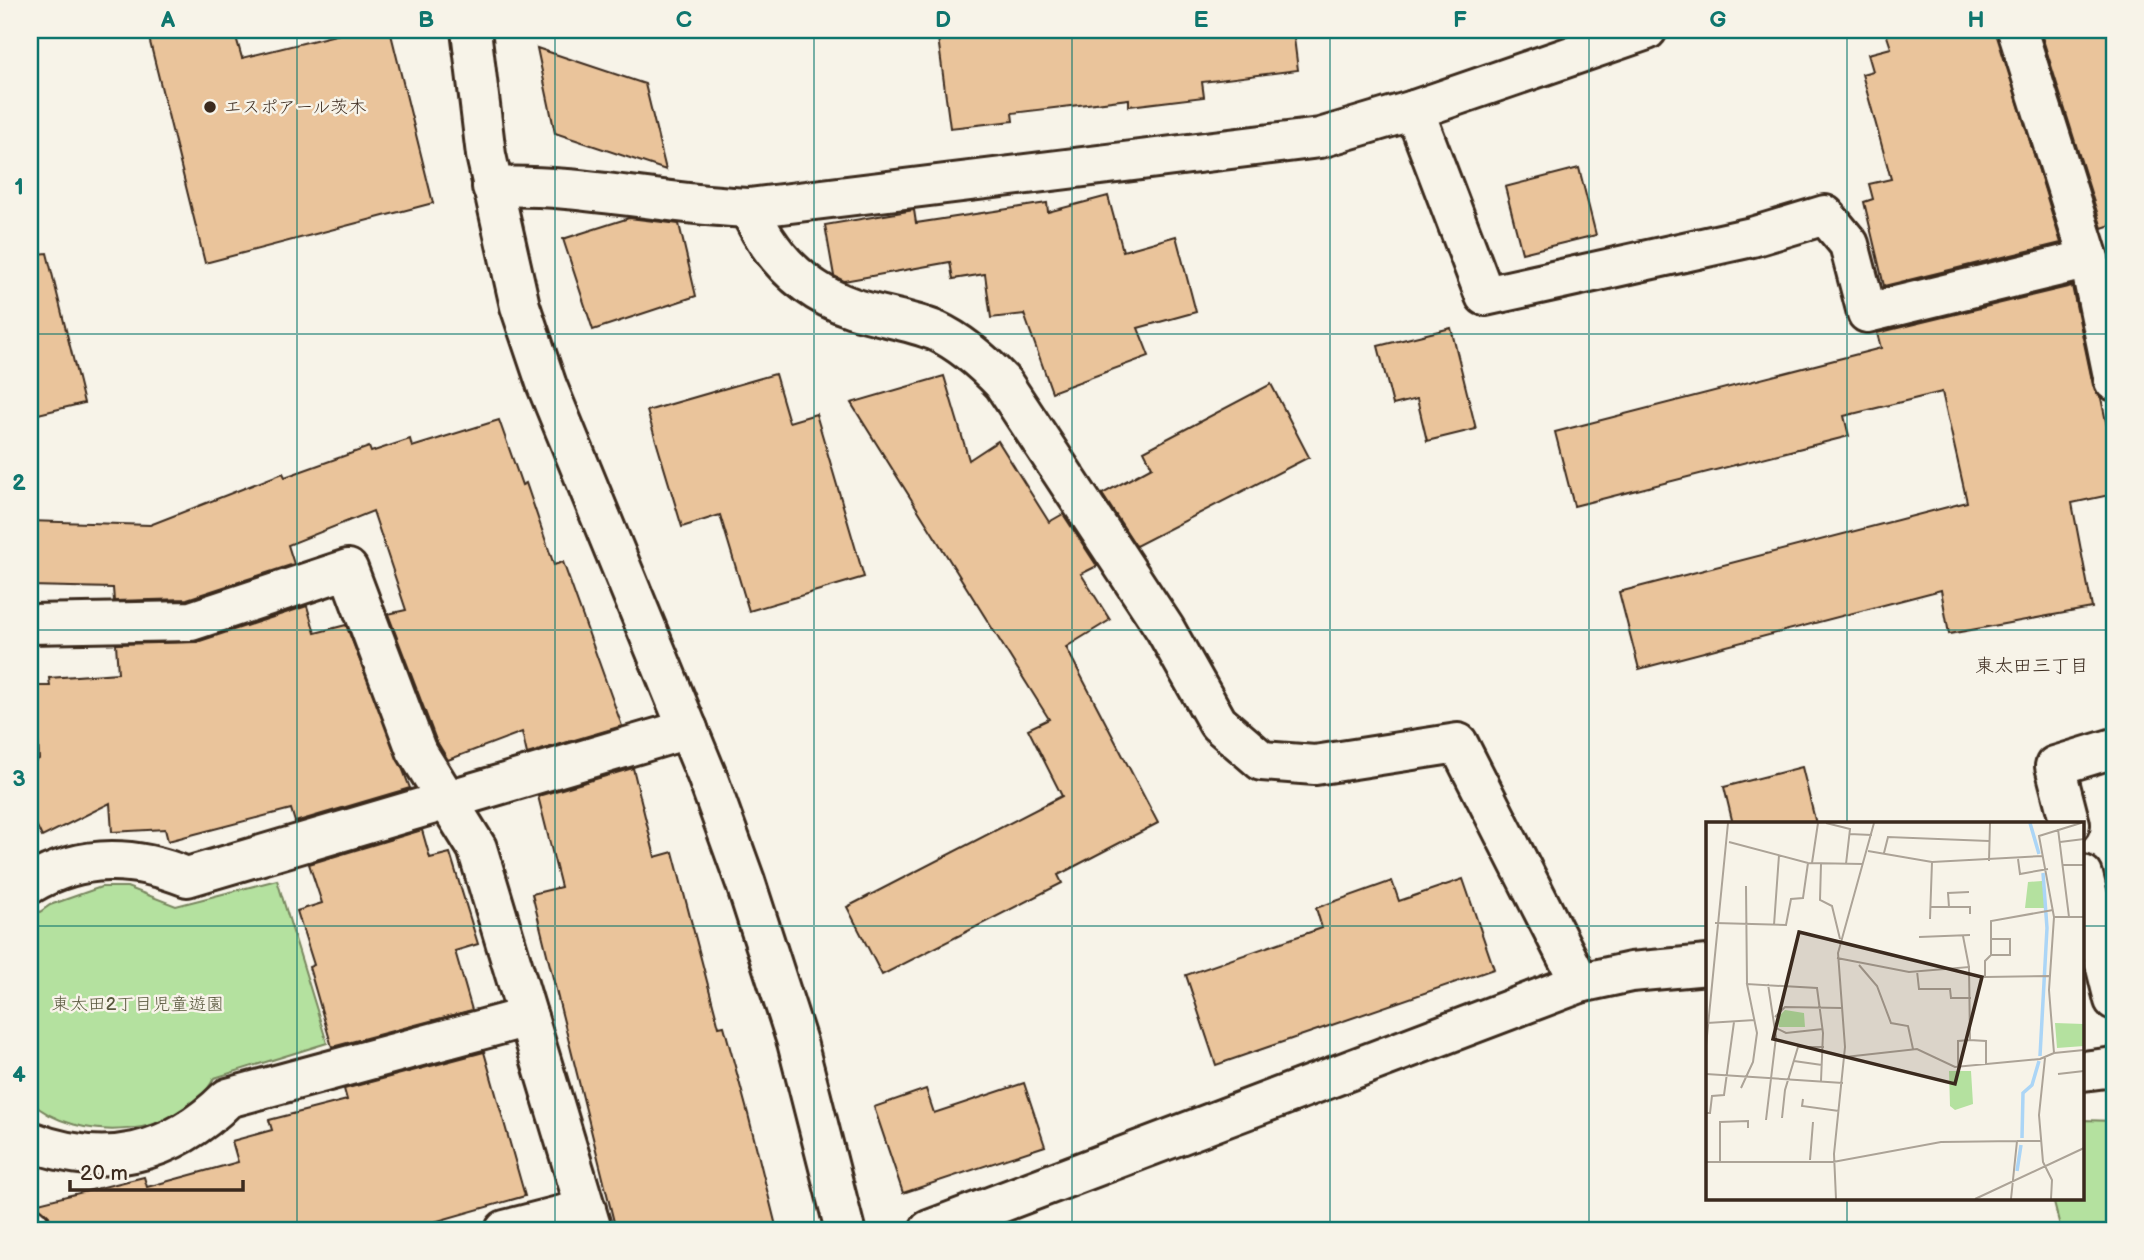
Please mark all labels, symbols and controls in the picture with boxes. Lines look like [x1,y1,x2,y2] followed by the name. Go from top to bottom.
[160,6,176,34] text: A
[418,6,434,34] text: B
[676,6,692,34] text: C
[935,6,951,34] text: D
[1194,6,1209,34] text: E
[1453,6,1467,34] text: F
[1710,6,1727,34] text: G
[1967,6,1985,34] text: H
[224,97,366,118] place label: エスポアール茨木
[202,99,218,115] marker: エスポアール茨木
[14,173,24,201] text: 1
[12,469,26,497] text: 2
[1975,655,2089,678] district label: 東太田三丁目
[12,765,26,793] text: 3
[1706,822,2084,1200] inset map
[52,994,224,1015] park label: 東太田2丁目児童遊園
[12,1061,26,1089] text: 4
[70,1148,243,1192] scale bar
[80,1161,128,1186] text: 20 m

